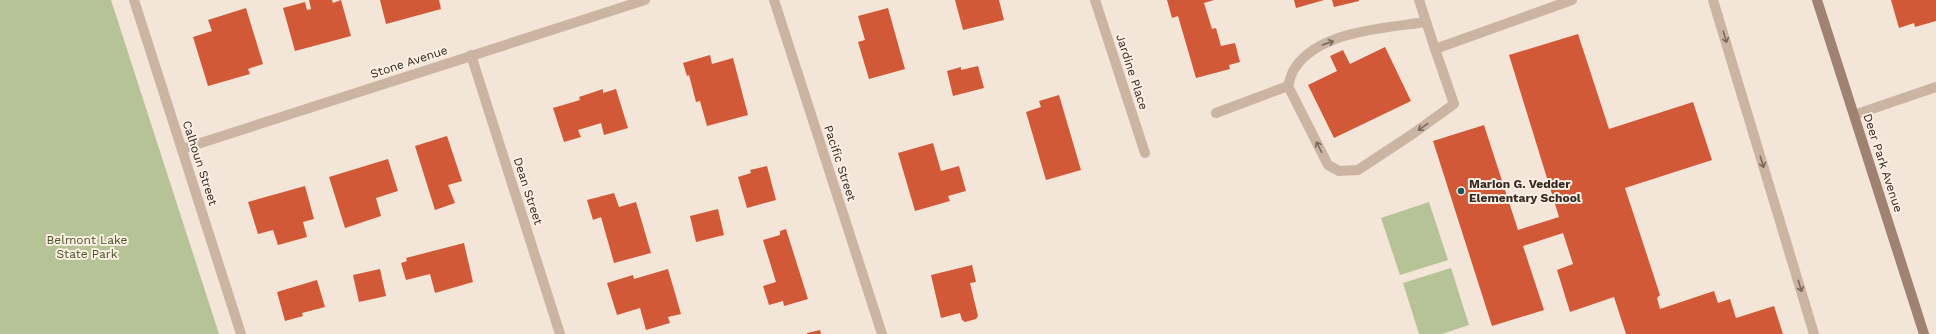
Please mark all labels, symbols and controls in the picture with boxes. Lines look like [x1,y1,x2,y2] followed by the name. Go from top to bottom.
[1722,31,1729,44] one-way arrow
[1113,32,1151,112] street label: Jardine Place
[1322,39,1335,46] one-way arrow
[369,43,449,81] street label: Stone Avenue
[1860,112,1906,214] street label: Deer Park Avenue
[180,119,220,207] street label: Calhoun Street
[821,123,859,203] street label: Pacific Street
[1417,123,1428,131] one-way arrow
[1315,141,1322,153] one-way arrow
[1759,155,1766,168] one-way arrow
[511,156,545,226] street label: Dean Street
[1469,177,1581,205] place label: Marion G. Vedder Elementary School
[1456,186,1466,196] marker: Marion G. Vedder Elementary School
[46,233,128,261] park label: Belmont Lake State Park
[1797,280,1804,293] one-way arrow

